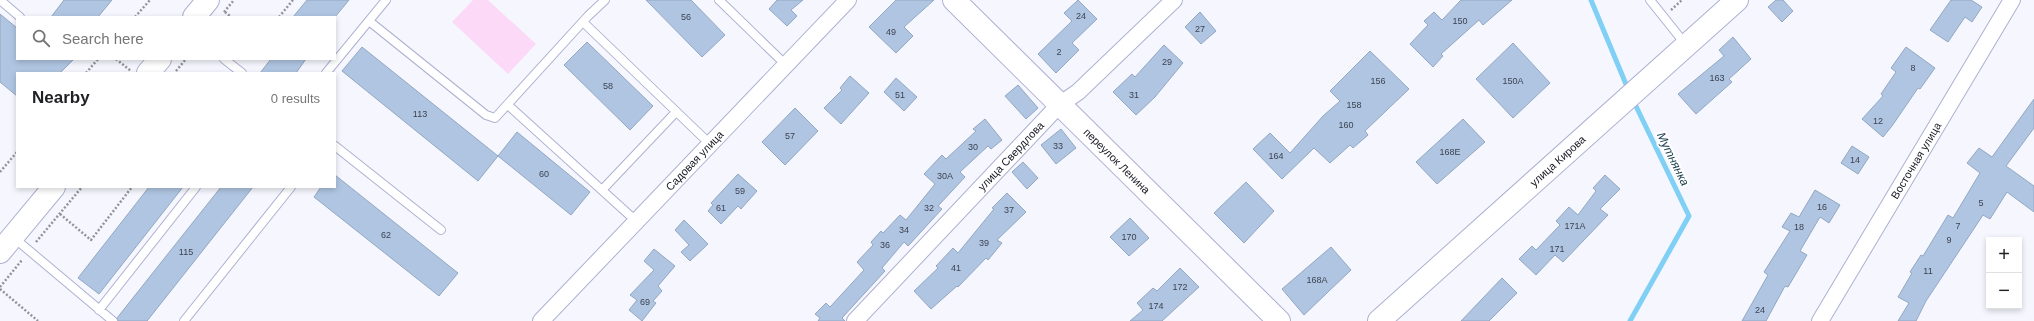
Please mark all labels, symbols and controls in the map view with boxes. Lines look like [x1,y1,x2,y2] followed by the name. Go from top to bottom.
[1076,11,1086,21] house number: 24
[681,12,691,22] house number: 56
[16,16,336,60] search box
[1452,16,1468,26] house number: 150
[1195,24,1205,34] house number: 27
[30,27,52,49] icon: search
[886,27,896,37] house number: 49
[62,30,144,47] text: Search here
[1056,47,1062,57] house number: 2
[1162,57,1172,67] house number: 29
[1910,63,1916,73] house number: 8
[1709,73,1725,83] house number: 163
[1370,76,1386,86] house number: 156
[1502,76,1524,86] house number: 150А
[603,81,613,91] house number: 58
[32,88,90,107] text: Nearby
[895,90,905,100] house number: 51
[1129,90,1139,100] house number: 31
[271,91,320,106] text: 0 results
[1346,100,1362,110] house number: 158
[413,109,427,119] house number: 113
[1873,116,1883,126] house number: 12
[976,119,1047,193] street label: улица Свердлова
[1889,119,1944,201] street label: Восточная улица
[1338,120,1354,130] house number: 160
[1081,126,1153,197] street label: переулок Ленина
[663,128,726,193] street label: Садовая улица
[1654,130,1692,188] water label: Мутнянка
[785,131,795,141] house number: 57
[1528,132,1588,189] street label: улица Кирова
[1053,141,1063,151] house number: 33
[968,142,978,152] house number: 30
[1439,147,1461,157] house number: 168Е
[1268,151,1284,161] house number: 164
[1850,155,1860,165] house number: 14
[539,169,549,179] house number: 60
[937,171,953,181] house number: 30А
[735,186,745,196] house number: 59
[1978,198,1984,208] house number: 5
[1817,202,1827,212] house number: 16
[716,203,726,213] house number: 61
[924,203,934,213] house number: 32
[1004,205,1014,215] house number: 37
[1564,221,1586,231] house number: 171А
[1955,221,1961,231] house number: 7
[1794,222,1804,232] house number: 18
[899,225,909,235] house number: 34
[381,230,391,240] house number: 62
[1121,232,1137,242] house number: 170
[1946,235,1952,245] house number: 9
[1986,237,2022,309] map controls
[1986,237,2022,273] button: +
[979,238,989,248] house number: 39
[880,240,890,250] house number: 36
[1549,244,1565,254] house number: 171
[179,247,193,257] house number: 115
[951,263,961,273] house number: 41
[1923,266,1933,276] house number: 11
[1986,273,2022,309] button: −
[1306,275,1328,285] house number: 168А
[1172,282,1188,292] house number: 172
[640,297,650,307] house number: 69
[1148,301,1164,311] house number: 174
[1755,305,1765,315] house number: 24

